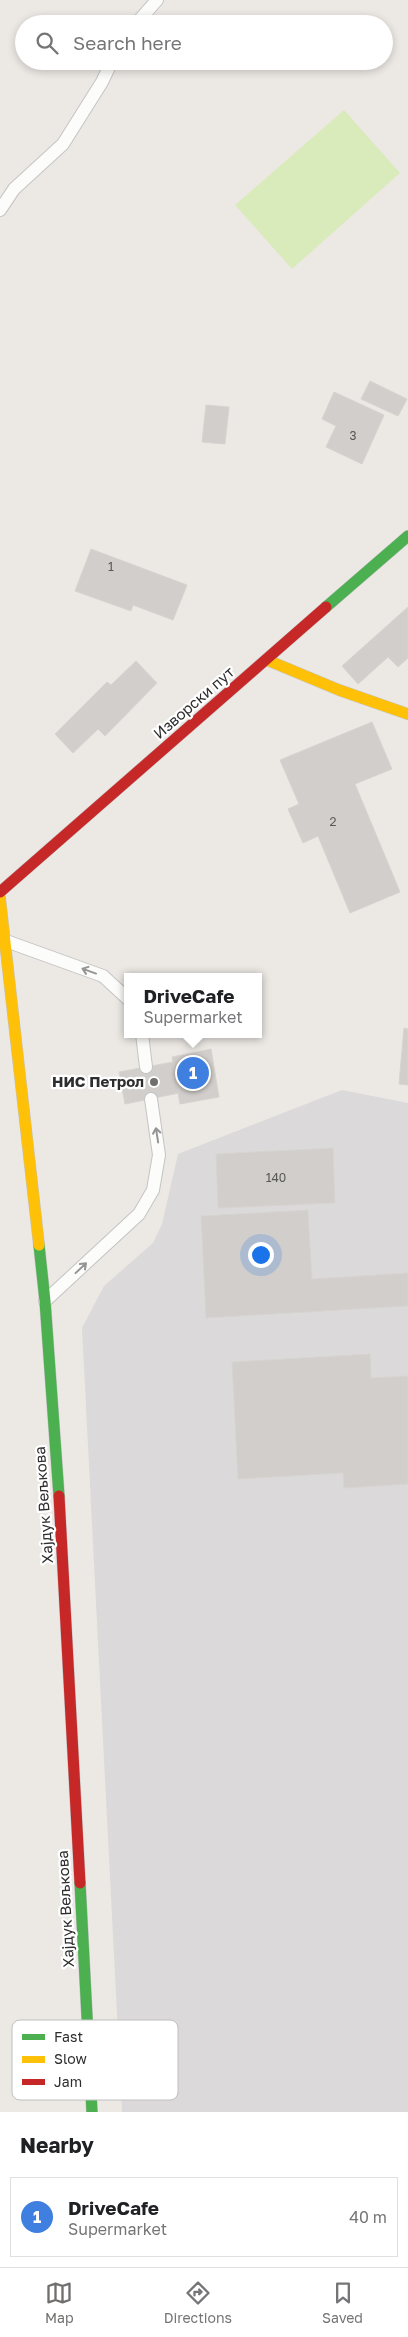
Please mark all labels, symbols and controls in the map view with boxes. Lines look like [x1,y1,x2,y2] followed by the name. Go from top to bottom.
[15,15,393,70] search box
[33,29,61,57] icon: search
[73,31,182,54] text: Search here
[349,428,357,443] house number: 3
[108,559,114,574] house number: 1
[149,662,238,742] street label: Изворски пут
[330,814,337,829] house number: 2
[82,966,97,975] one-way arrow
[124,973,262,1038] popup
[143,984,234,1007] text: DriveCafe
[143,1007,243,1027] text: Supermarket
[177,1054,209,1092] pin: 1
[52,1072,144,1090] place label: НИС Петрол
[148,1076,160,1088] marker: НИС Петрол
[151,1128,161,1144] one-way arrow
[266,1170,286,1185] house number: 140
[248,1242,274,1268] your location
[74,1262,87,1274] one-way arrow
[30,1446,56,1564] street label: Хајдук Вељкова
[53,1850,77,1968] street label: Хајдук Вељкова
[12,2020,178,2100] legend
[54,2028,83,2045] text: Fast
[54,2050,87,2067] text: Slow
[54,2073,82,2090] text: Jam
[20,2132,94,2158] text: Nearby
[68,2196,159,2219] text: DriveCafe
[33,2207,41,2227] text: 1
[349,2207,387,2227] text: 40 m
[68,2219,167,2239] text: Supermarket
[45,2279,74,2326] tab: Map
[164,2279,232,2326] tab: Directions
[322,2279,363,2326] tab: Saved

